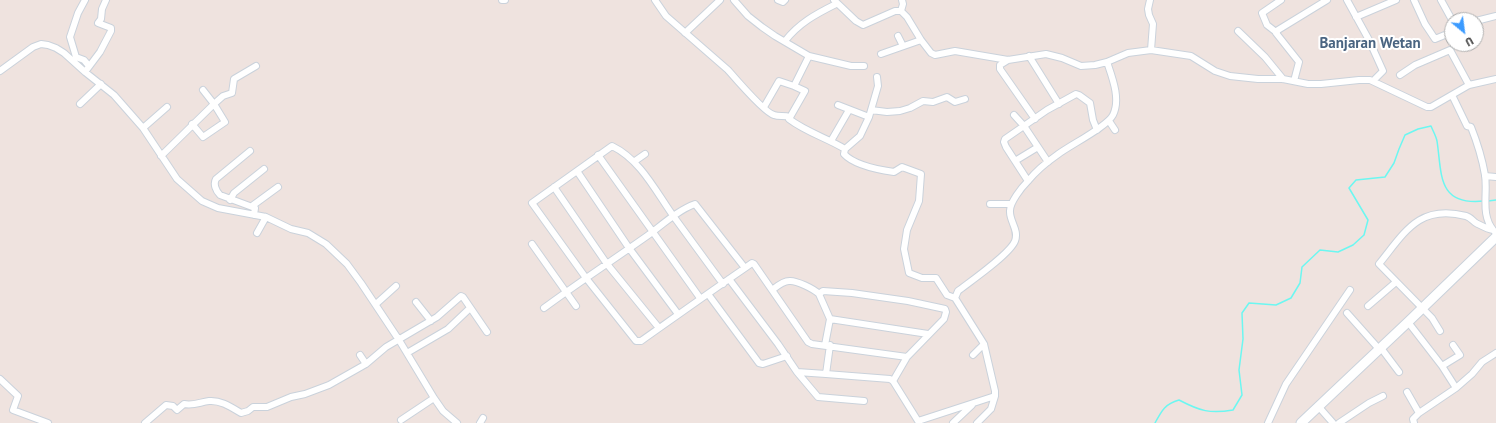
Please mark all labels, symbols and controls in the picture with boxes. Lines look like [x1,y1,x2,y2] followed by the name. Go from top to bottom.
[1444,12,1484,52] north arrow
[1463,34,1476,49] text: U
[1319,35,1421,53] district label: Banjaran Wetan

